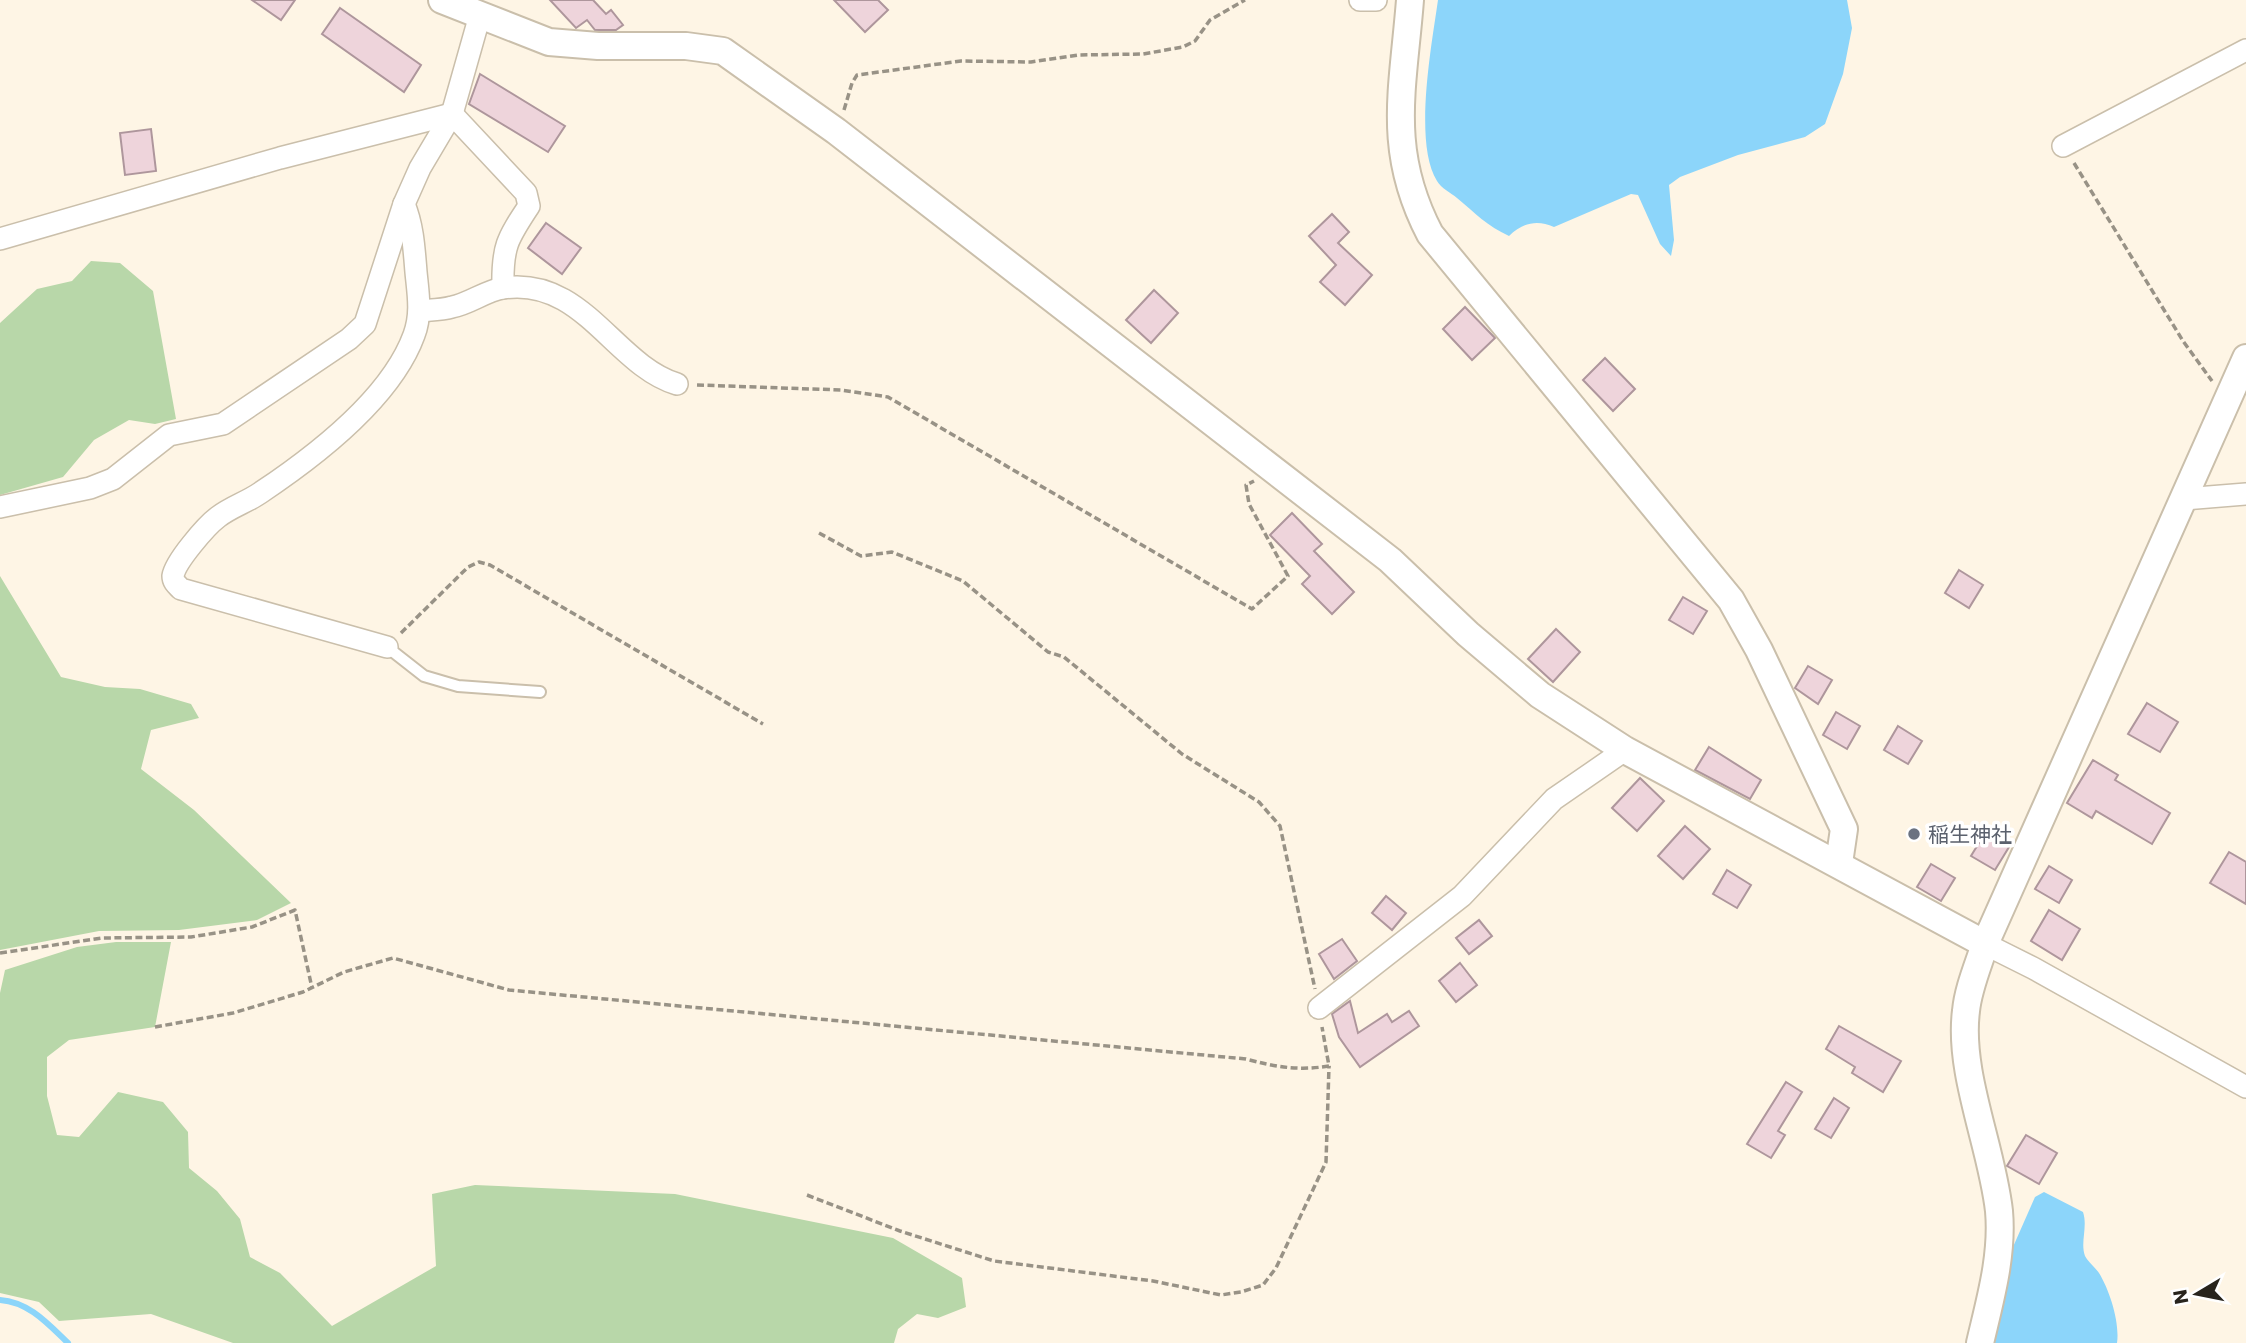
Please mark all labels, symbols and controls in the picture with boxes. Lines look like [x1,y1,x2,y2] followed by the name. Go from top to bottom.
[1928,820,2012,849] place label: 稲生神社
[1906,826,1922,842] marker: 稲生神社
[2162,1259,2232,1329] north arrow
[2166,1287,2195,1306] text: N

